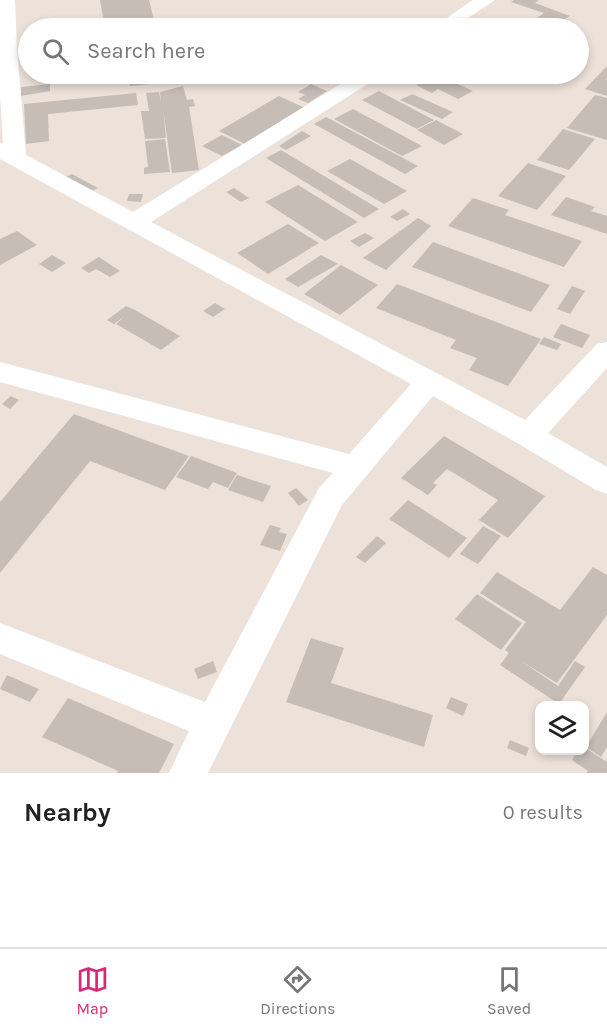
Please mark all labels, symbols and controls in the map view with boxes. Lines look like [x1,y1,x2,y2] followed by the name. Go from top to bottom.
[18,18,589,84] search box
[39,35,72,68] icon: search
[87,38,205,64] text: Search here
[535,701,589,755] map controls
[535,701,589,755] button: layers
[24,797,111,828] text: Nearby
[503,801,583,824] text: 0 results
[76,963,109,1018] tab: Map
[260,963,335,1018] tab: Directions
[487,963,531,1018] tab: Saved

